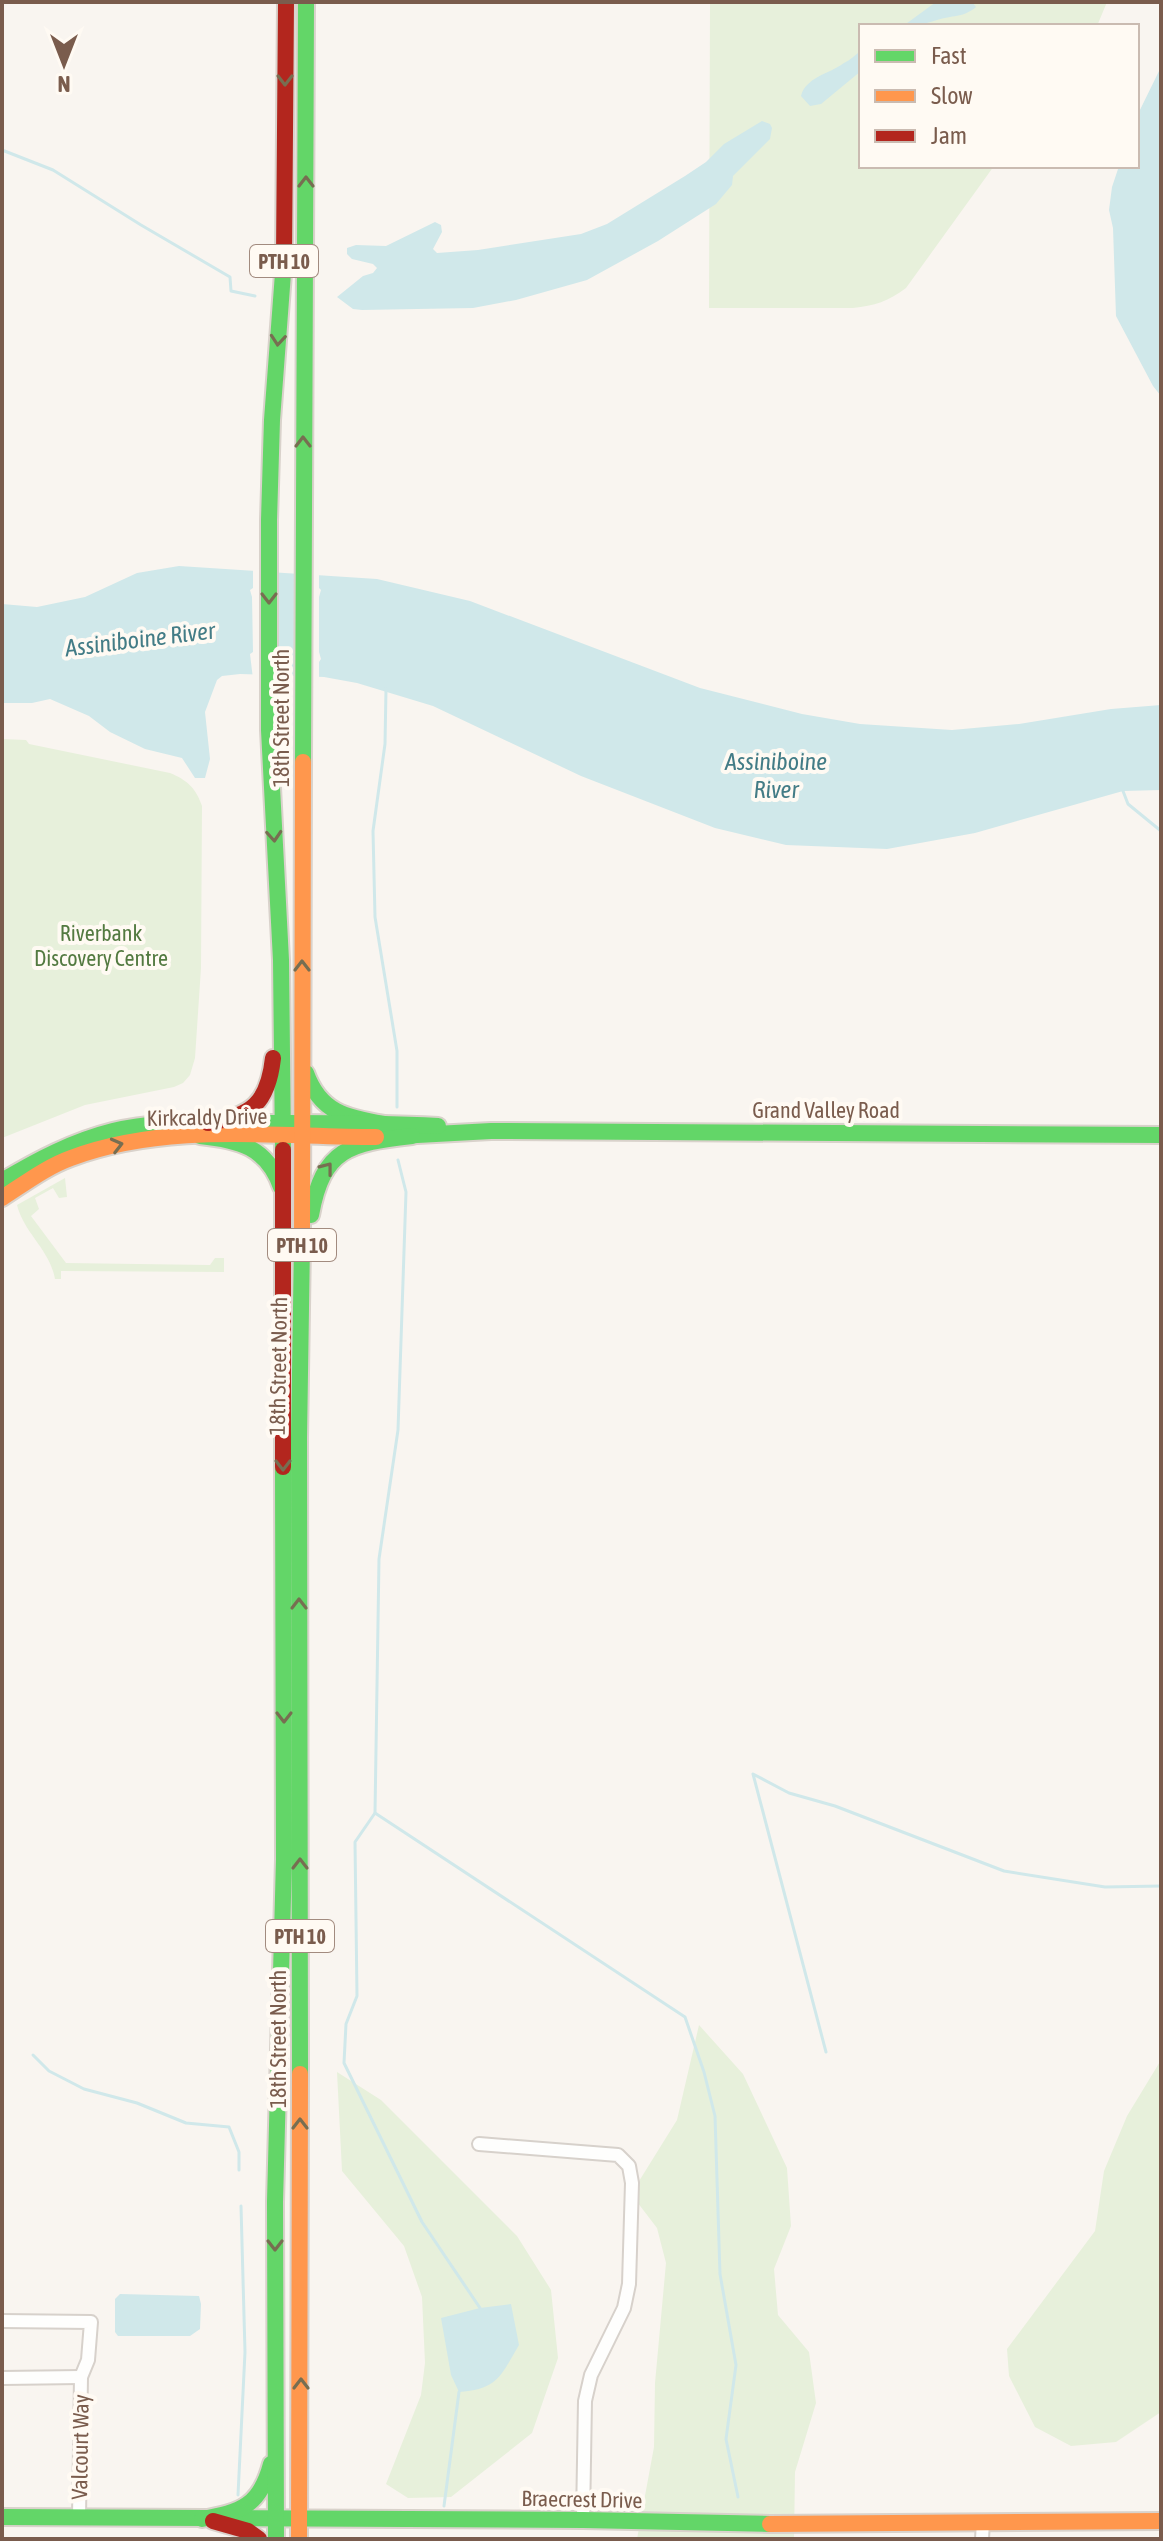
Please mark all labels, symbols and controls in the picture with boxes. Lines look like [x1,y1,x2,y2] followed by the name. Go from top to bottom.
[24,24,104,104] north arrow
[859,24,1139,168] legend
[931,42,967,69] text: Fast
[58,71,70,97] text: N
[276,74,294,87] one-way arrow
[931,82,973,109] text: Slow
[931,122,967,149] text: Jam
[297,175,315,188] one-way arrow
[250,245,318,277] road number: PTH 10
[270,334,287,347] one-way arrow
[294,435,312,448] one-way arrow
[260,592,278,605] one-way arrow
[63,616,217,662] water label: Assiniboine River
[268,649,294,787] street label: 18th Street North
[724,748,827,803] water label: Assiniboine River
[265,830,282,843] one-way arrow
[34,920,168,971] park label: Riverbank Discovery Centre
[293,959,311,972] one-way arrow
[752,1097,900,1123] street label: Grand Valley Road
[146,1103,268,1131] street label: Kirkcaldy Drive
[109,1137,123,1154] one-way arrow
[318,1162,332,1177] one-way arrow
[268,1229,336,1261] road number: PTH 10
[264,1296,292,1436] street label: 18th Street North
[274,1459,292,1472] one-way arrow
[290,1597,308,1610] one-way arrow
[275,1711,293,1724] one-way arrow
[291,1857,309,1870] one-way arrow
[266,1920,334,1952] road number: PTH 10
[265,1970,291,2108] street label: 18th Street North
[291,2117,309,2130] one-way arrow
[266,2239,284,2252] one-way arrow
[292,2377,310,2390] one-way arrow
[66,2394,94,2500] street label: Valcourt Way
[521,2485,643,2513] street label: Braecrest Drive

